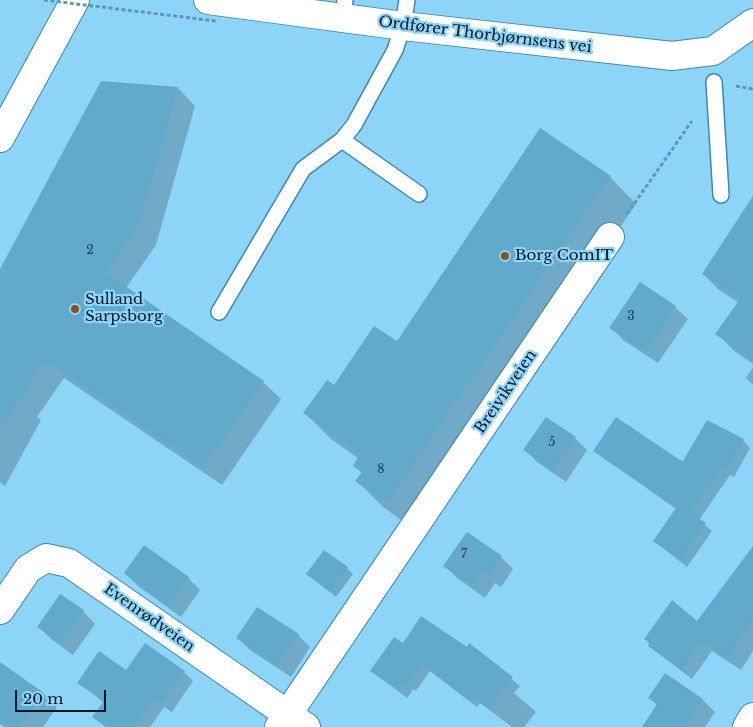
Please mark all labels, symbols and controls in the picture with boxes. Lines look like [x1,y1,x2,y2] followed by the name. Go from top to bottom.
[377,13,593,57] street label: Ordfører Thorbjørnsens vei
[86,244,94,258] house number: 2
[515,247,613,265] place label: Borg ComIT
[499,250,511,262] marker: Borg ComIT
[85,291,163,326] place label: Sulland Sarpsborg
[69,303,81,315] marker: Sulland Sarpsborg
[627,310,635,324] house number: 3
[471,347,541,437] street label: Breivikveien
[549,436,555,450] house number: 5
[377,463,385,477] house number: 8
[461,548,467,562] house number: 7
[100,580,198,656] street label: Evenrødveien
[18,680,109,712] scale bar
[23,689,63,708] text: 20 m

